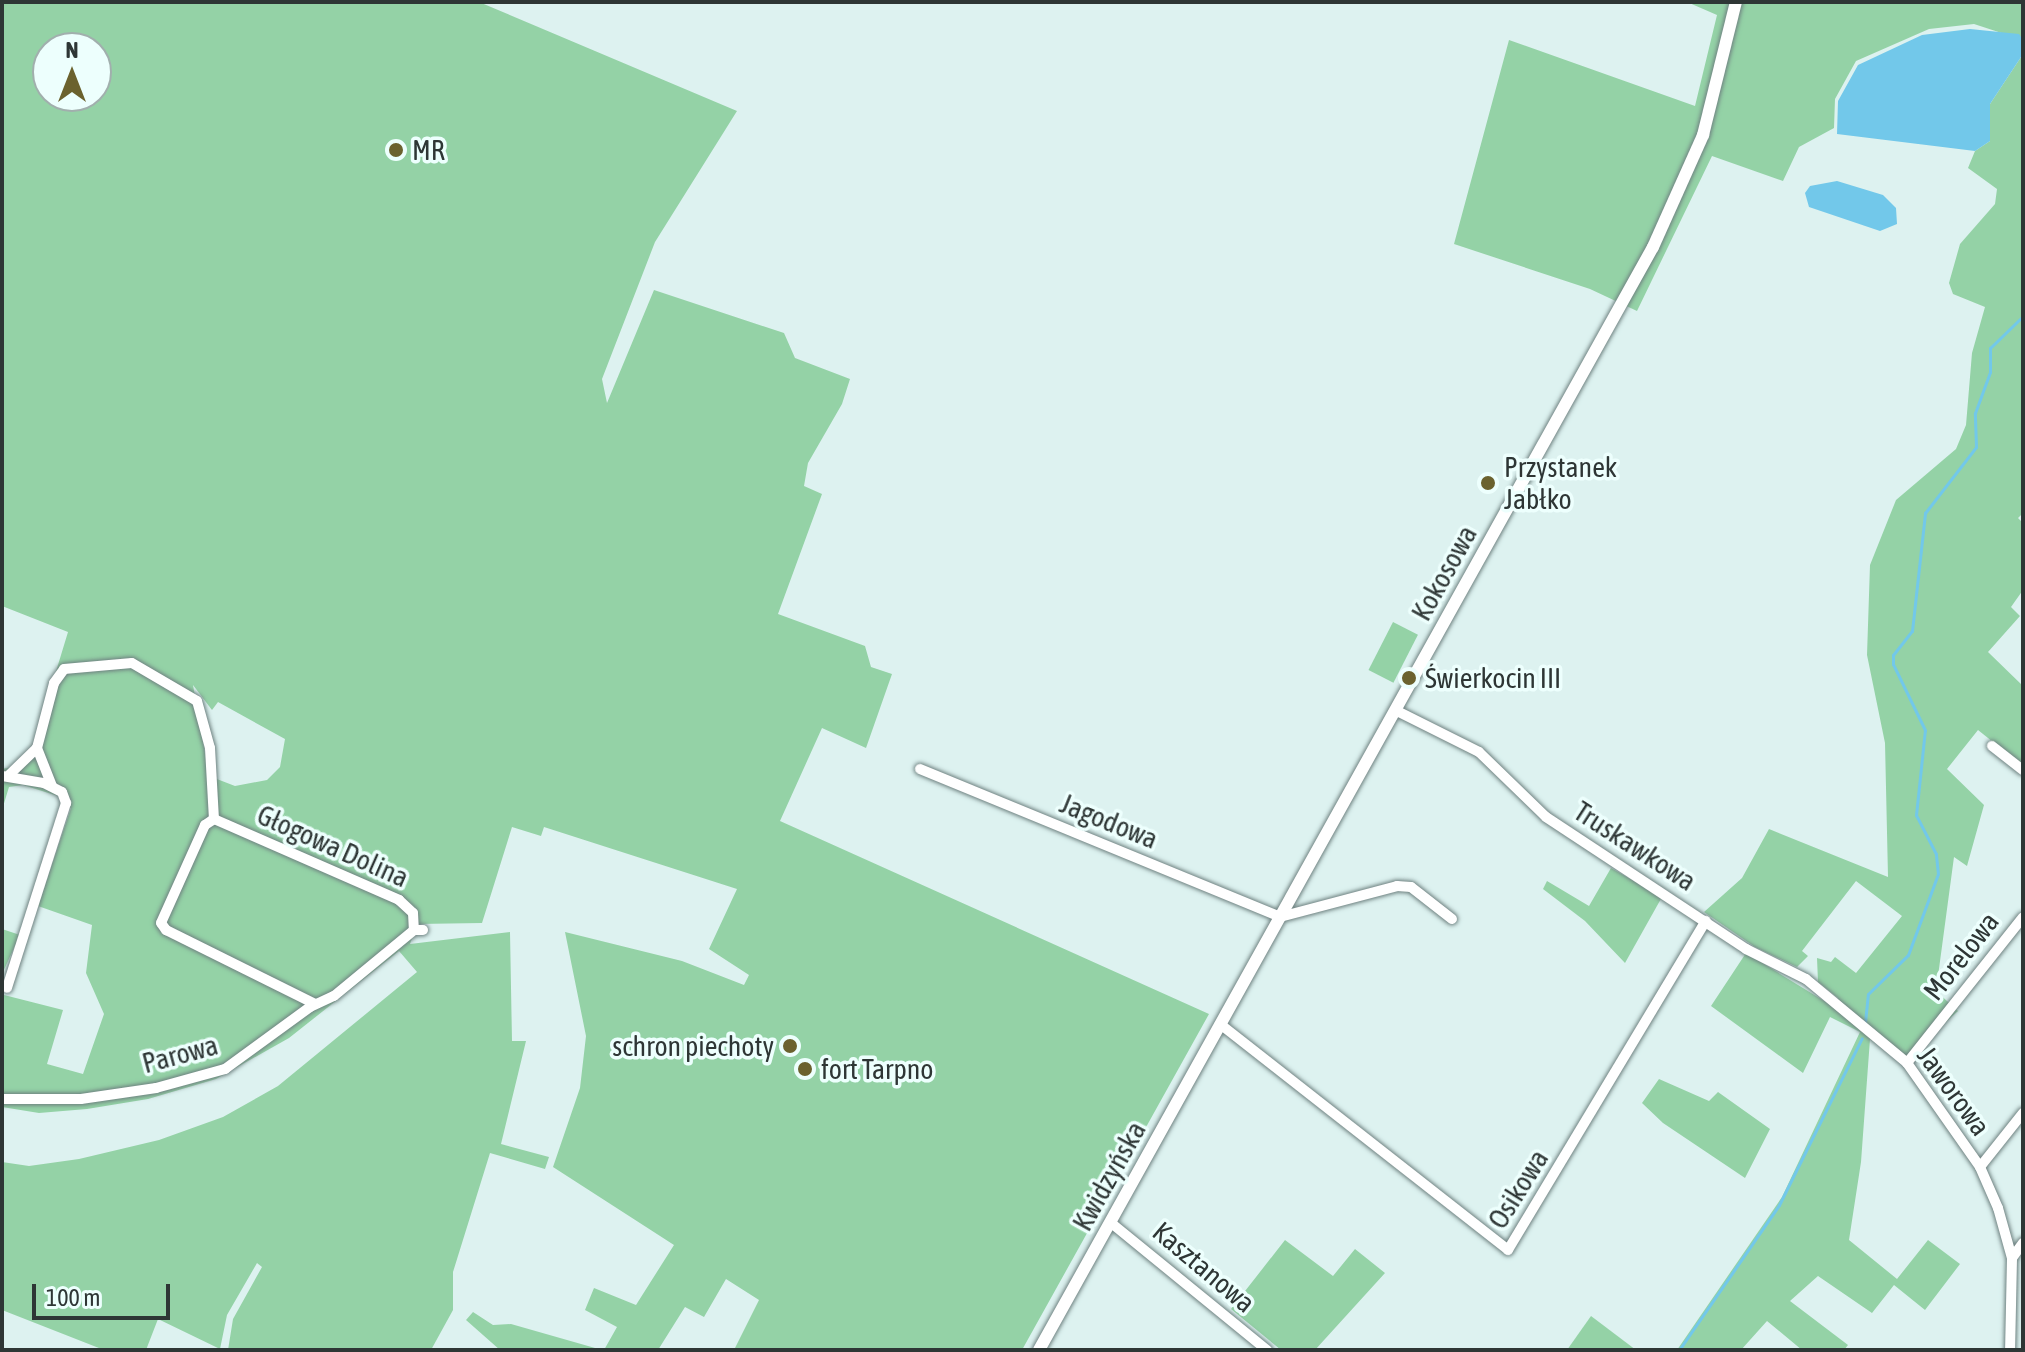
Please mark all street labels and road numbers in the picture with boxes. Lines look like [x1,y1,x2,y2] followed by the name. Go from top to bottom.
[1404,520,1484,626] street label: Kokosowa
[1055,786,1163,856] street label: Jagodowa
[1568,794,1702,898] street label: Truskawkowa
[252,798,414,894] street label: Głogowa Dolina
[1916,905,2006,1007] street label: Morelowa
[139,1028,221,1080] street label: Parowa
[1910,1040,1998,1142] street label: Jaworowa
[1065,1115,1153,1237] street label: Kwidzyńska
[1481,1143,1555,1235] street label: Osikowa
[1146,1215,1262,1319] street label: Kasztanowa

